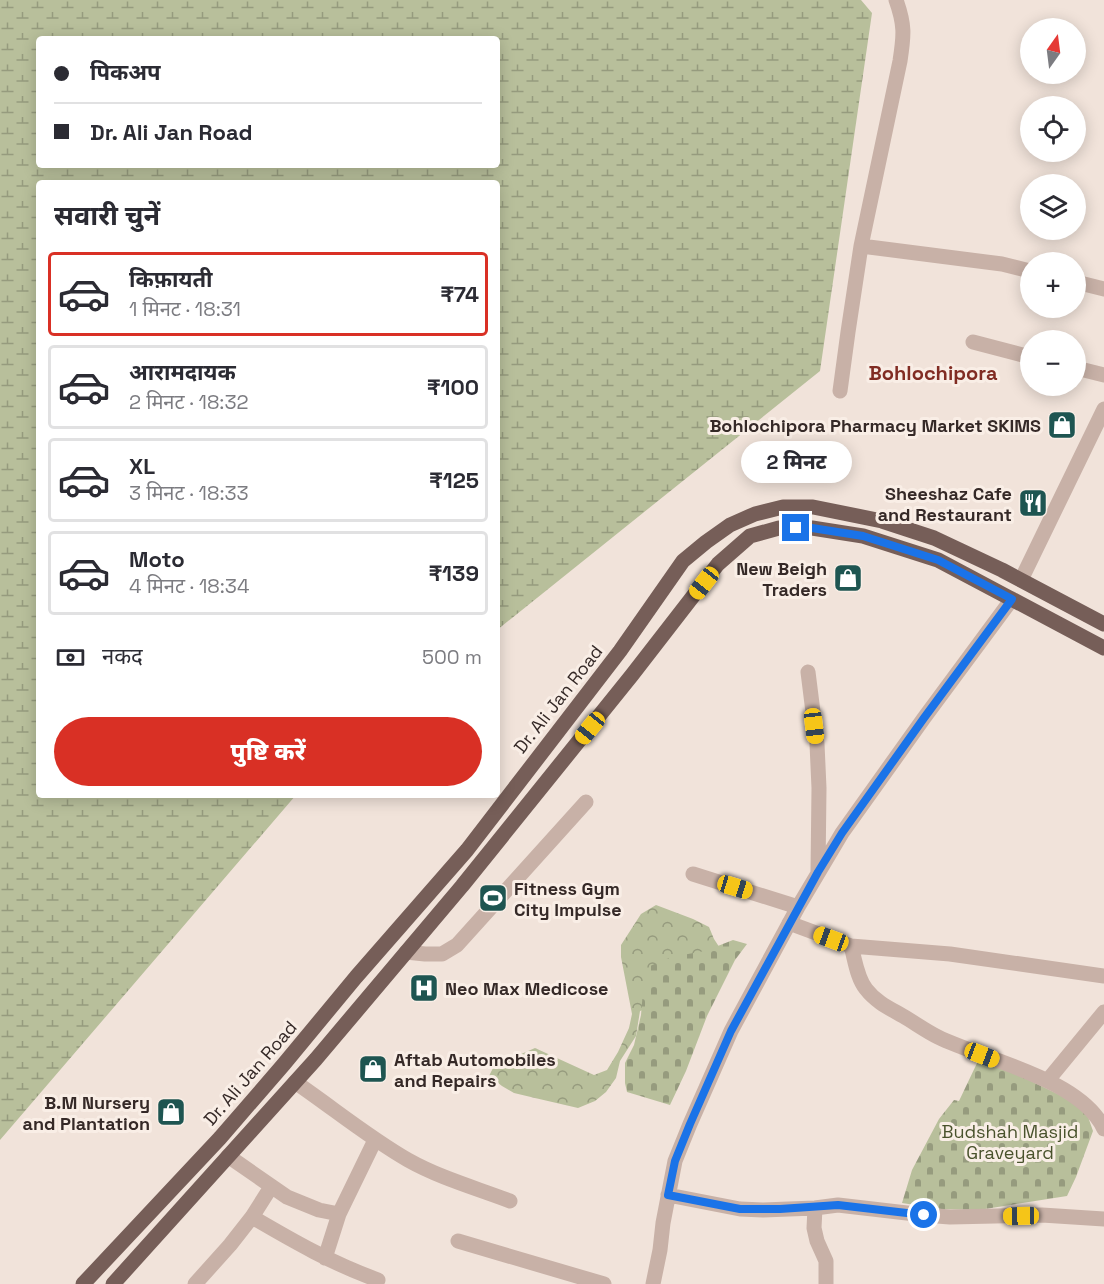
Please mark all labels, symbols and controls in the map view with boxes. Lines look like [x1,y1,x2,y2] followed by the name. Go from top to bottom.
[1020,18,1086,84] north arrow
[1020,18,1086,396] map controls
[90,58,161,86] text: पिकअप
[1020,96,1086,162] button: locate
[90,118,253,146] text: Dr. Ali Jan Road
[1020,174,1086,240] button: layers
[54,198,160,233] text: सवारी चुनें
[1020,252,1086,318] button: +
[129,265,213,293] text: किफ़ायती
[57,267,111,321] icon: car
[440,280,479,308] text: ₹74
[129,296,241,322] text: 1 मिनट · 18:31
[1020,330,1086,396] button: −
[129,358,236,386] text: आरामदायक
[57,360,111,414] icon: car
[869,360,998,386] district label: Bohlochipora
[427,373,479,401] text: ₹100
[129,389,249,415] text: 2 मिनट · 18:32
[1046,409,1078,441] shop icon: Bohlochipora Pharmacy Market SKIMS
[709,414,1041,437] place label: Bohlochipora Pharmacy Market SKIMS
[740,441,852,483] callout: 2 मिनट
[766,449,827,475] text: 2 मिनट
[129,452,155,480] text: XL
[57,453,111,507] icon: car
[429,466,479,494] text: ₹125
[129,480,249,506] text: 3 मिनट · 18:33
[878,482,1012,526] place label: Sheeshaz Cafe and Restaurant
[1017,487,1049,519] restaurant icon: Sheeshaz Cafe and Restaurant
[782,514,809,541] route end
[129,545,185,573] text: Moto
[57,546,111,600] icon: car
[736,557,827,601] place label: New Beigh Traders
[428,559,479,587] text: ₹139
[832,562,864,594] shop icon: New Beigh Traders
[686,563,722,603] car
[129,573,249,599] text: 4 मिनट · 18:34
[509,640,607,758] street label: Dr. Ali Jan Road
[54,641,87,674] icon: cash
[102,642,143,670] text: नकद
[422,644,482,670] text: 500 m
[803,707,825,745] car
[572,708,608,748] car
[54,717,482,786] button: पुष्टि करें
[715,873,755,901] car
[514,877,622,921] place label: Fitness Gym City Impulse
[477,882,509,914] sports icon: Fitness Gym City Impulse
[811,924,851,954] car
[408,972,440,1004] hospital icon: Neo Max Medicose
[445,977,608,1000] place label: Neo Max Medicose
[198,1016,302,1130] street label: Dr. Ali Jan Road
[962,1040,1002,1070] car
[394,1048,556,1092] place label: Aftab Automobiles and Repairs
[357,1053,389,1085] shop icon: Aftab Automobiles and Repairs
[22,1091,150,1135] place label: B.M Nursery and Plantation
[155,1096,187,1128] shop icon: B.M Nursery and Plantation
[942,1120,1078,1164] park label: Budshah Masjid Graveyard
[910,1201,937,1228] route start
[1003,1207,1039,1225] car

